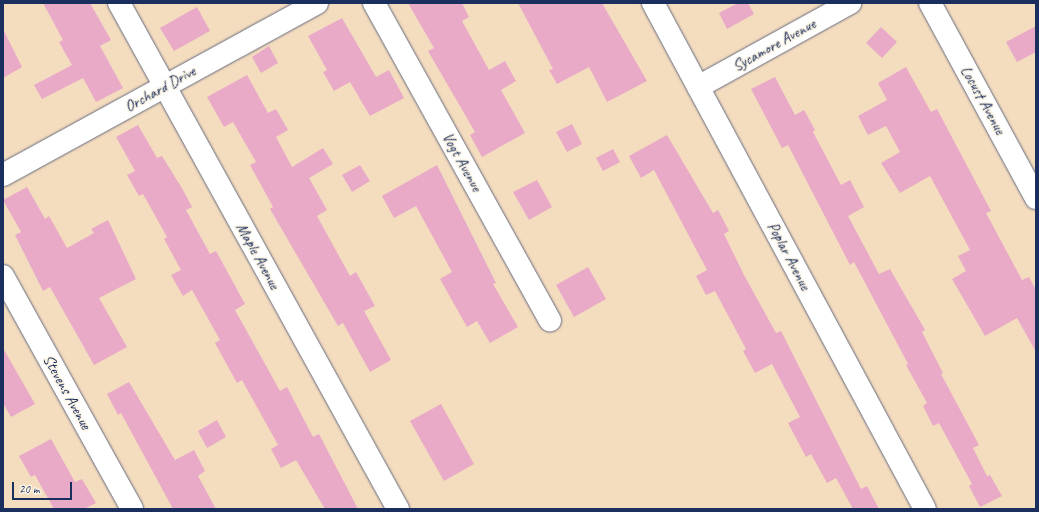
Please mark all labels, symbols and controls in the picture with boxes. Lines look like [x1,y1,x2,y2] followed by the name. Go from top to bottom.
[729,14,819,76] street label: Sycamore Avenue
[121,62,199,116] street label: Orchard Drive
[956,62,1010,138] street label: Locust Avenue
[438,129,486,195] street label: Vogt Avenue
[232,219,284,293] street label: Maple Avenue
[763,219,815,293] street label: Poplar Avenue
[39,351,95,433] street label: Stevens Avenue
[14,474,74,500] scale bar
[19,481,39,497] text: 20 m

